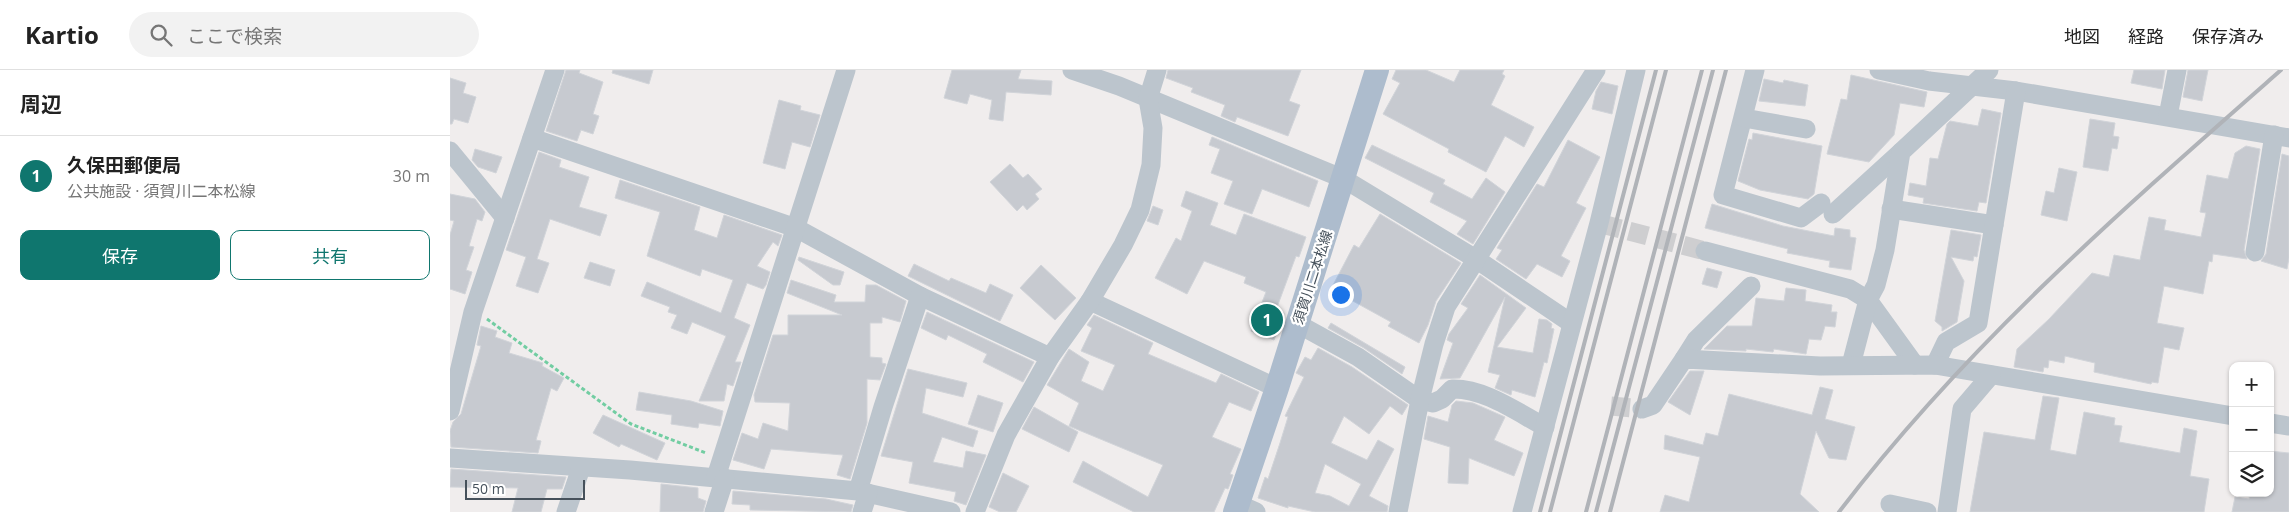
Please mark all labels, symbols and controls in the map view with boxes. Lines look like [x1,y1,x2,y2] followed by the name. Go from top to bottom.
[129,12,479,57] search box
[25,18,99,51] text: Kartio
[147,21,175,49] icon: search
[187,23,282,49] text: ここで検索
[2064,24,2100,48] text: 地図
[2128,24,2164,48] text: 経路
[2192,24,2264,48] text: 保存済み
[20,90,62,118] text: 周辺
[67,152,181,178] text: 久保田郵便局
[31,165,41,187] text: 1
[393,165,430,187] text: 30 m
[67,180,256,202] text: 公共施設 · 須賀川二本松線
[1288,227,1336,327] street label: 須賀川二本松線
[20,230,220,280] button: 保存
[230,230,430,280] button: 共有
[1328,282,1354,308] your location
[1251,301,1283,339] pin: 1
[2229,362,2274,497] map controls
[2229,362,2274,407] button: +
[2229,407,2274,452] button: −
[2229,452,2274,497] button: layers
[465,477,585,500] scale bar
[472,479,505,498] text: 50 m

